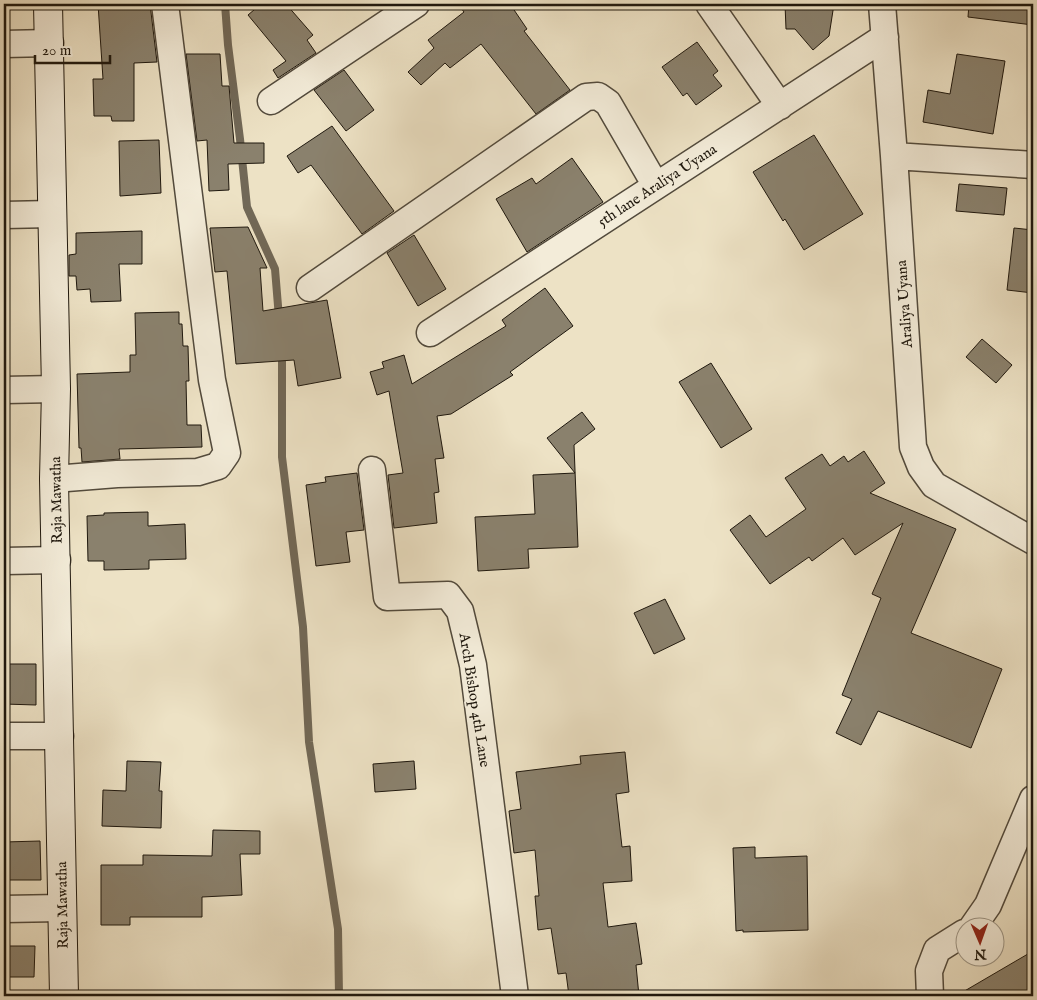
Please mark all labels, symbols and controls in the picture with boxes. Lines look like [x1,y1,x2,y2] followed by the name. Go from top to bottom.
[35,32,110,64] scale bar
[42,41,72,60] text: 20 m
[594,139,721,231] street label: 5th lane Araliya Uyana
[892,259,917,349] street label: Araliya Uyana
[46,456,67,544] street label: Raja Mawatha
[454,631,495,769] street label: Arch Bishop 4th Lane
[52,861,73,949] street label: Raja Mawatha
[954,918,1004,968] north arrow
[974,945,988,963] text: N

